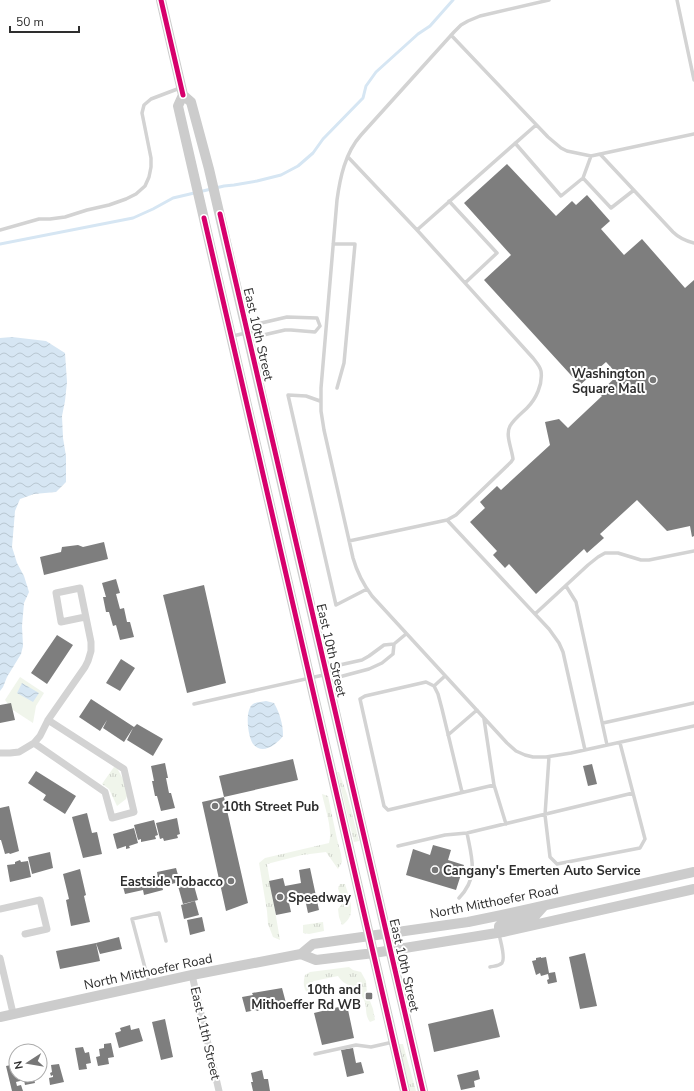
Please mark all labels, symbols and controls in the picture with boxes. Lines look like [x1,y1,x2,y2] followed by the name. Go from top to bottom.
[10,8,79,34] scale bar
[16,14,44,30] text: 50 m
[239,286,278,383] street label: East 10th Street
[571,365,646,398] place label: Washington Square Mall
[648,375,658,385] marker: Washington Square Mall
[312,602,351,699] street label: East 10th Street
[223,798,319,816] place label: 10th Street Pub
[210,801,220,811] marker: 10th Street Pub
[443,862,640,880] place label: Cangany's Emerten Auto Service
[430,865,440,875] marker: Cangany's Emerten Auto Service
[120,873,223,891] place label: Eastside Tobacco
[226,876,236,886] marker: Eastside Tobacco
[428,881,560,923] street label: North Mitthoefer Road
[288,889,351,907] place label: Speedway
[275,892,285,902] marker: Speedway
[385,917,424,1014] street label: East 10th Street
[82,950,214,994] street label: North Mitthoefer Road
[251,981,361,1014] place label: 10th and Mithoeffer Rd WB
[186,985,225,1082] street label: East 11th Street
[364,991,374,1001] marker: 10th and Mithoeffer Rd WB
[8,1043,48,1083] north arrow
[11,1059,27,1071] text: N

